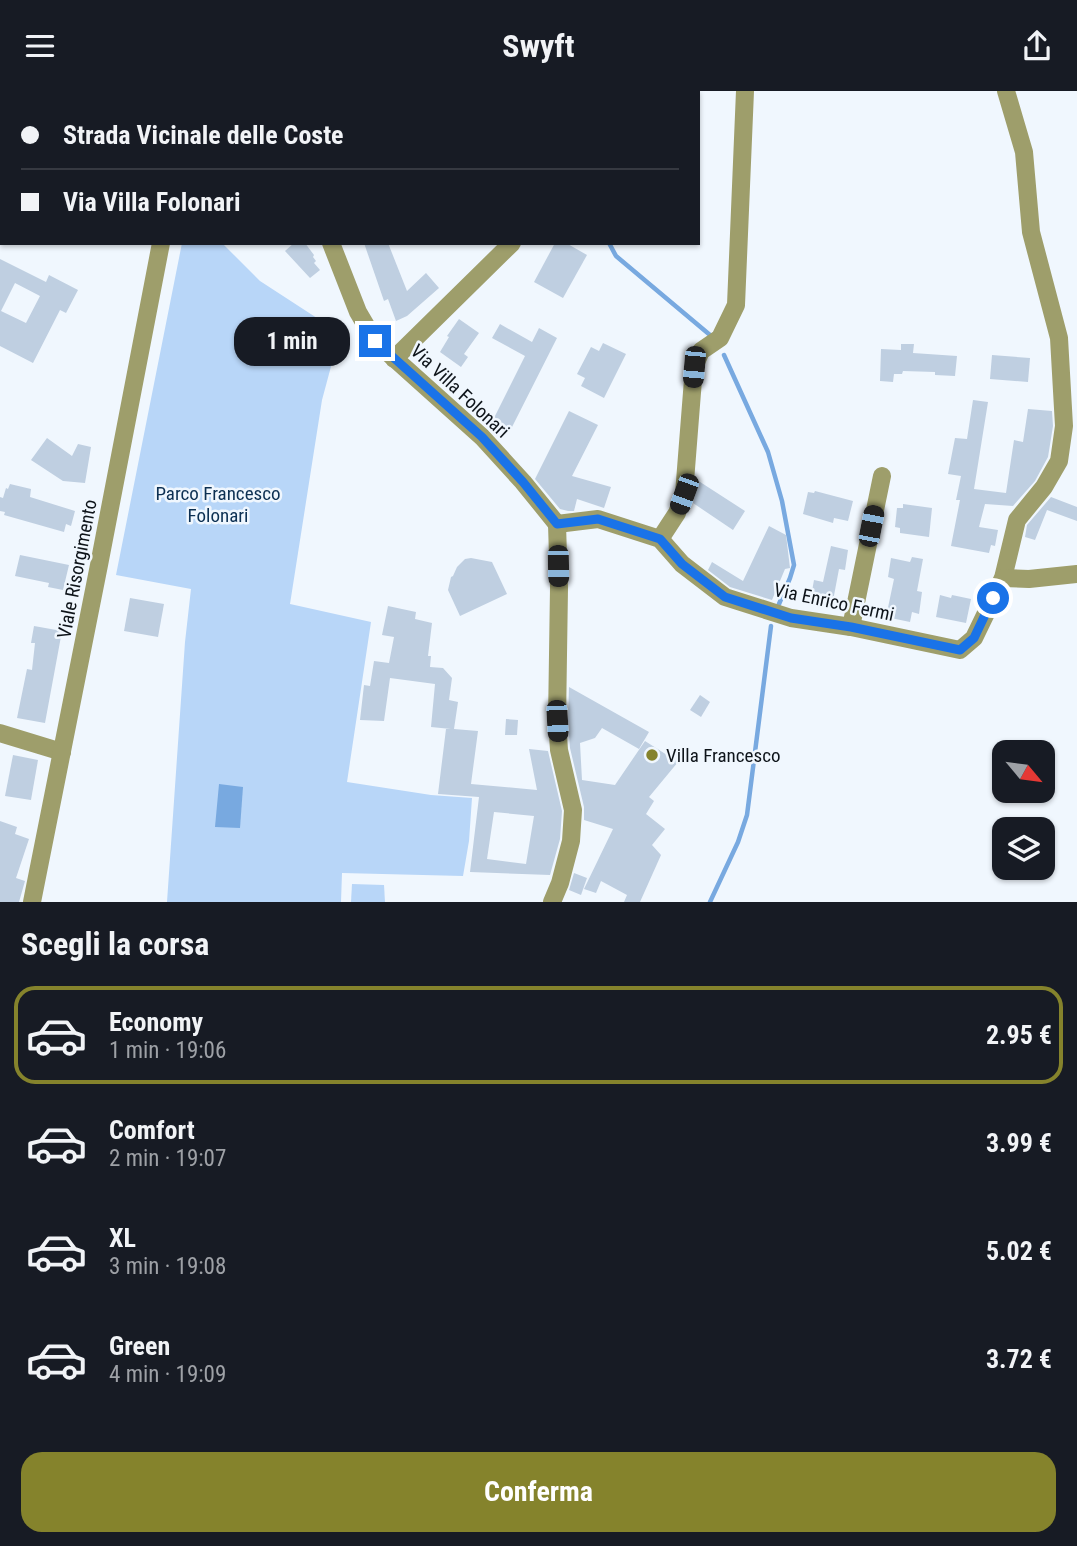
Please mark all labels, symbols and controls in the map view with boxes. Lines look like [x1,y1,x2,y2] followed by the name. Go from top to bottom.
[21,27,59,65] icon: menu
[502,27,575,65] text: Swyft
[1018,27,1056,65] icon: share
[63,120,344,150] text: Strada Vicinale delle Coste
[63,187,240,217] text: Via Villa Folonari
[235,317,350,365] callout: 1 min
[359,325,391,357] route end
[266,328,318,355] text: 1 min
[406,339,514,443] street label: Via Villa Folonari
[682,345,707,389] car
[667,471,702,517] car
[155,482,281,527] park label: Parco Francesco Folonari
[52,498,102,640] street label: Viale Risorgimento
[857,503,886,549] car
[548,545,569,587] car
[772,578,896,626] street label: Via Enrico Fermi
[977,582,1009,614] route start
[546,699,569,743] car
[992,740,1055,803] north arrow
[992,740,1055,880] map controls
[666,744,780,767] place label: Villa Francesco
[644,747,660,763] marker: Villa Francesco
[992,817,1055,880] button: layers
[21,925,209,963] text: Scegli la corsa
[25,1004,88,1067] icon: car
[109,1007,203,1037] text: Economy
[986,1020,1052,1050] text: 2.95 €
[109,1037,226,1064] text: 1 min · 19:06
[25,1112,88,1175] icon: car
[109,1115,195,1145] text: Comfort
[986,1128,1052,1158] text: 3.99 €
[109,1145,226,1172] text: 2 min · 19:07
[25,1220,88,1283] icon: car
[109,1223,136,1253] text: XL
[986,1236,1052,1266] text: 5.02 €
[109,1253,226,1280] text: 3 min · 19:08
[25,1328,88,1391] icon: car
[109,1331,170,1361] text: Green
[986,1344,1052,1374] text: 3.72 €
[109,1361,226,1388] text: 4 min · 19:09
[21,1452,1056,1532] button: Conferma

